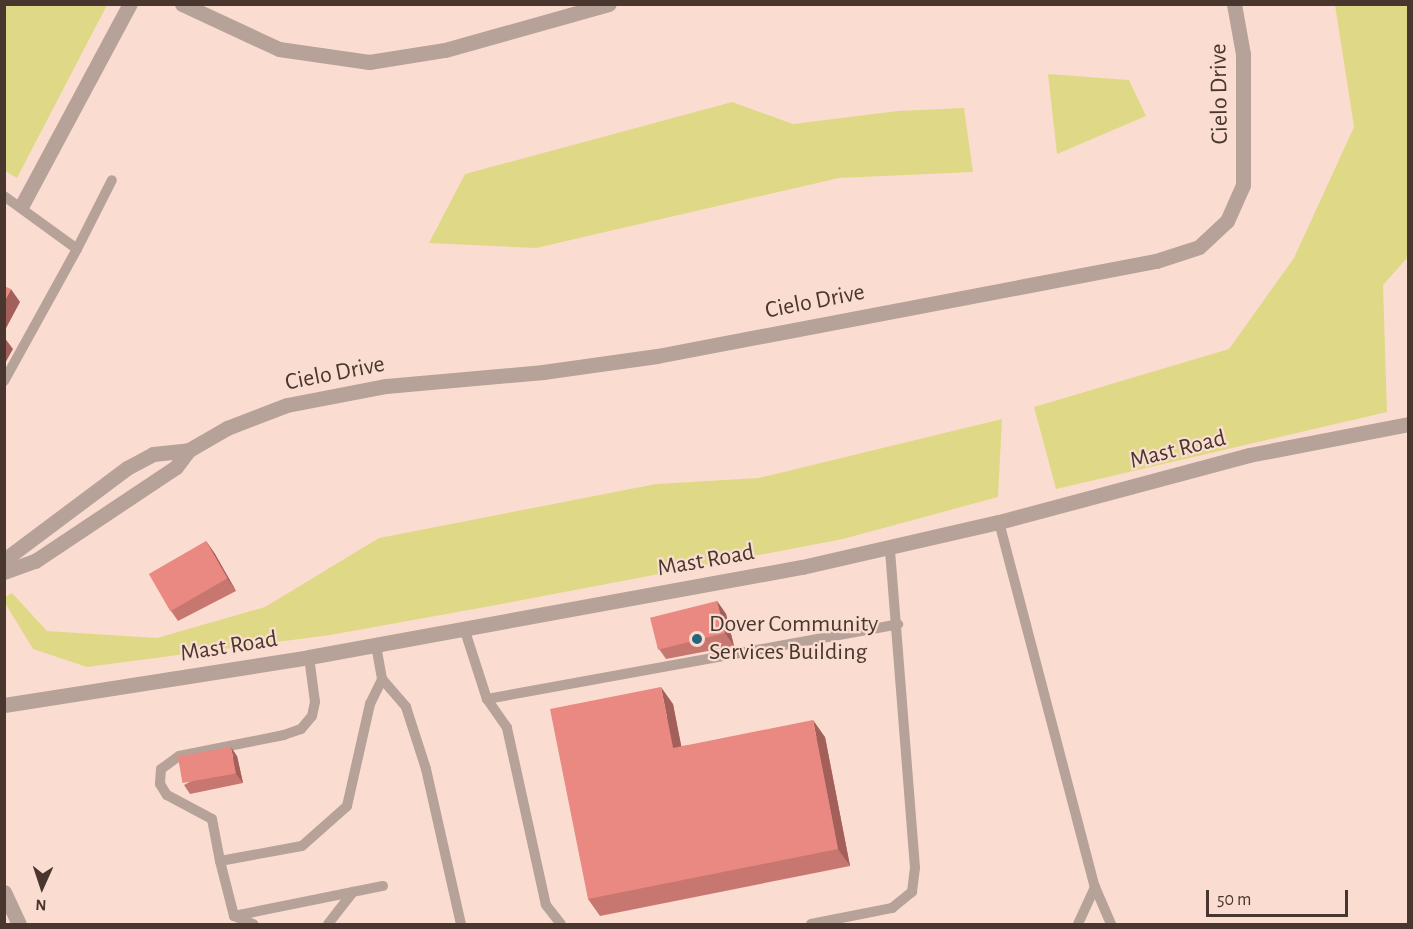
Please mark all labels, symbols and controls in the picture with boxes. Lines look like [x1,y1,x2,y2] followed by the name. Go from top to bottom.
[1205,43,1235,145] street label: Cielo Drive
[763,278,867,326] street label: Cielo Drive
[283,350,387,398] street label: Cielo Drive
[1127,424,1229,476] street label: Mast Road
[655,538,757,584] street label: Mast Road
[709,611,878,667] place label: Dover Community Services Building
[178,625,280,669] street label: Mast Road
[690,632,704,646] marker: Dover Community Services Building
[12,857,72,917] north arrow
[1209,878,1352,916] scale bar
[1217,891,1251,909] text: 50 m
[35,897,47,913] text: N

